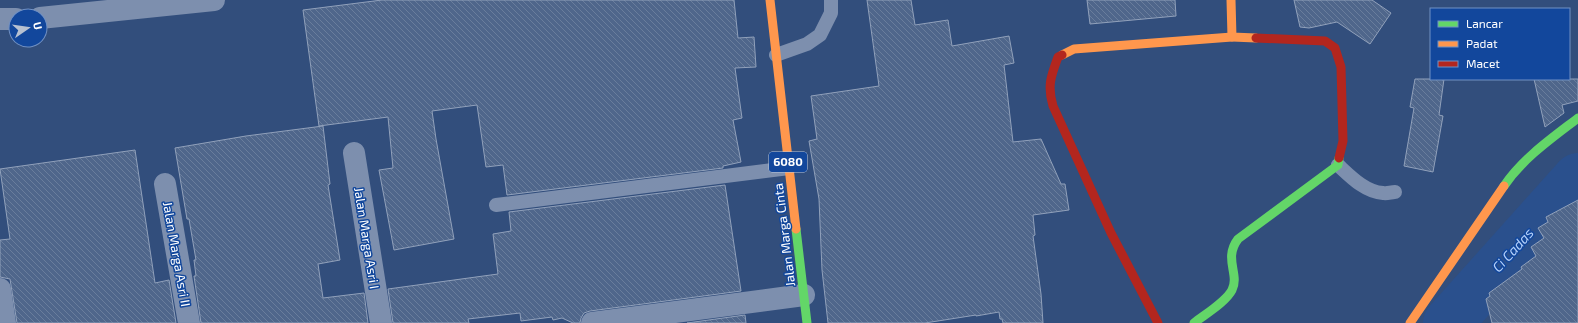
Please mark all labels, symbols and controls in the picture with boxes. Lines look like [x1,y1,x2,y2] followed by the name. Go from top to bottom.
[8,8,48,48] north arrow
[1430,8,1570,80] legend
[1466,16,1503,30] text: Lancar
[31,20,45,31] text: U
[1466,36,1498,50] text: Padat
[1466,56,1500,70] text: Macet
[769,152,807,172] road number: 6080
[770,182,798,288] street label: Jalan Marga Cinta
[351,186,383,290] street label: Jalan Marga Asri I
[160,200,194,308] street label: Jalan Marga Asri II
[1488,224,1537,275] water label: Ci Cadas

